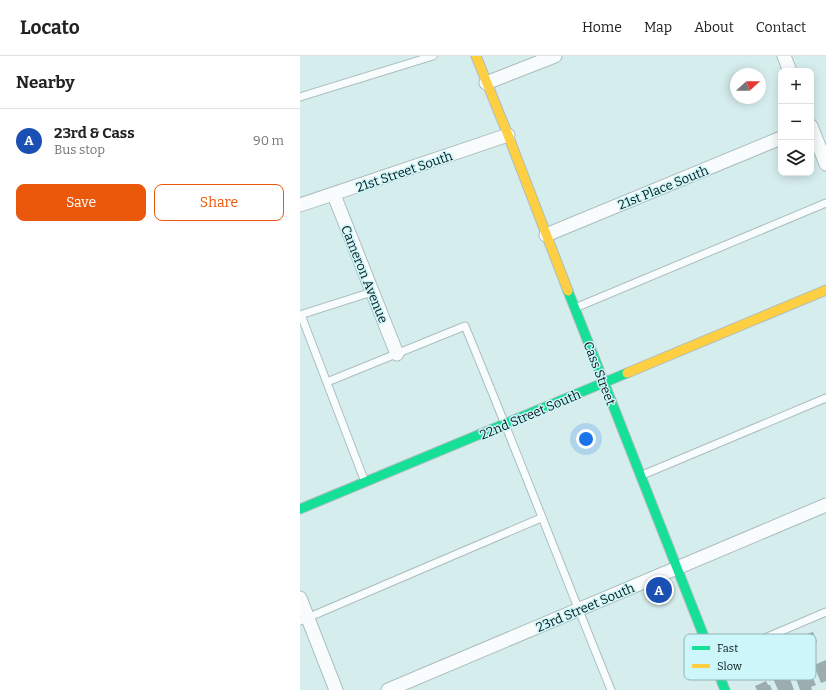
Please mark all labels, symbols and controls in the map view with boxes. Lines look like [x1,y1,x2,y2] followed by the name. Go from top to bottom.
[20,16,80,39] text: Locato
[582,19,622,36] text: Home
[644,19,672,36] text: Map
[694,19,734,36] text: About
[756,19,806,36] text: Contact
[730,68,766,104] north arrow
[778,68,814,176] map controls
[778,68,814,104] button: +
[16,72,75,93] text: Nearby
[778,104,814,140] button: −
[54,124,135,142] text: 23rd & Cass
[24,133,34,148] text: A
[253,133,284,148] text: 90 m
[778,140,814,176] button: layers
[54,142,105,157] text: Bus stop
[354,148,454,195] street label: 21st Street South
[616,163,711,212] street label: 21st Place South
[16,184,146,221] button: Save
[154,184,284,221] button: Share
[338,223,391,325] street label: Cameron Avenue
[581,339,619,407] street label: Cass Street
[478,386,583,442] street label: 22nd Street South
[576,429,596,449] your location
[646,575,672,605] pin: A
[534,580,637,635] street label: 23rd Street South
[684,634,816,680] legend
[717,642,738,655] text: Fast
[717,660,742,673] text: Slow

